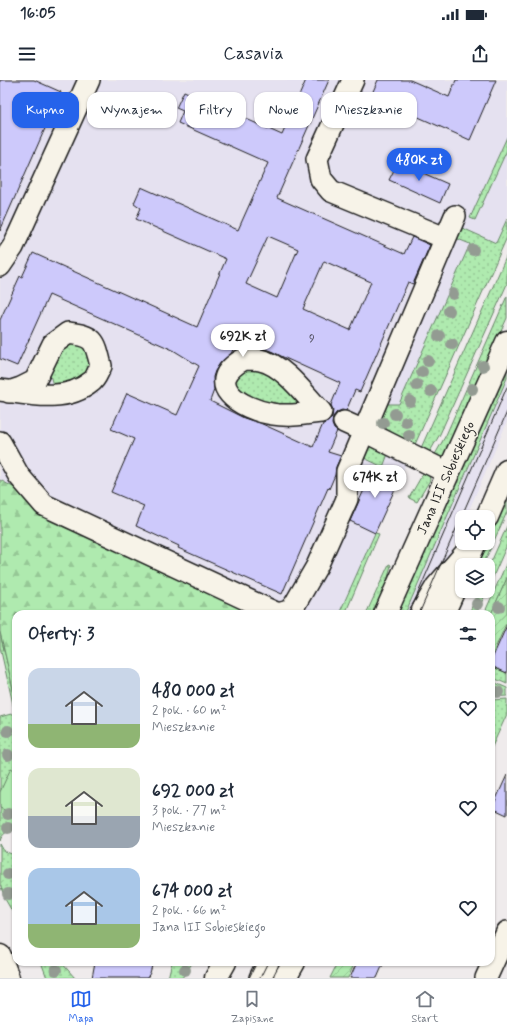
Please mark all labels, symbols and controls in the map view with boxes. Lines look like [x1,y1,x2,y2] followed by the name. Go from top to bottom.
[20,4,55,24] text: 16:05
[223,42,284,66] text: Casavia
[16,43,38,65] icon: menu
[469,43,491,65] icon: share
[12,92,79,128] chip: Kupno
[87,92,177,128] chip: Wynajem
[185,92,246,128] chip: Filtry
[254,92,313,128] chip: Nowe
[321,92,417,128] chip: Mieszkanie
[382,148,456,182] pin: 480K zł
[396,152,442,169] text: 480K zł
[206,324,280,358] pin: 692K zł
[220,328,266,345] text: 692K zł
[309,331,315,347] house number: 9
[413,418,481,538] street label: Jana III Sobieskiego
[338,465,412,499] pin: 674K zł
[353,469,397,486] text: 674K zł
[455,510,495,598] map controls
[455,510,495,550] button: locate
[455,558,495,598] button: layers
[28,623,94,645] text: Oferty: 3
[457,623,479,645] icon: filters
[152,680,234,702] text: 480 000 zł
[60,684,108,732] icon: home
[457,697,479,719] icon: heart
[152,702,226,719] text: 2 pok. · 60 m²
[152,719,215,736] text: Mieszkanie
[152,780,234,802] text: 692 000 zł
[60,784,108,832] icon: home
[457,797,479,819] icon: heart
[152,802,226,819] text: 3 pok. · 77 m²
[152,819,215,836] text: Mieszkanie
[152,880,232,902] text: 674 000 zł
[60,884,108,932] icon: home
[457,897,479,919] icon: heart
[152,902,226,919] text: 2 pok. · 66 m²
[152,919,266,936] text: Jana III Sobieskiego
[69,988,94,1026] tab: Mapa
[231,988,274,1026] tab: Zapisane
[411,988,438,1026] tab: Start

